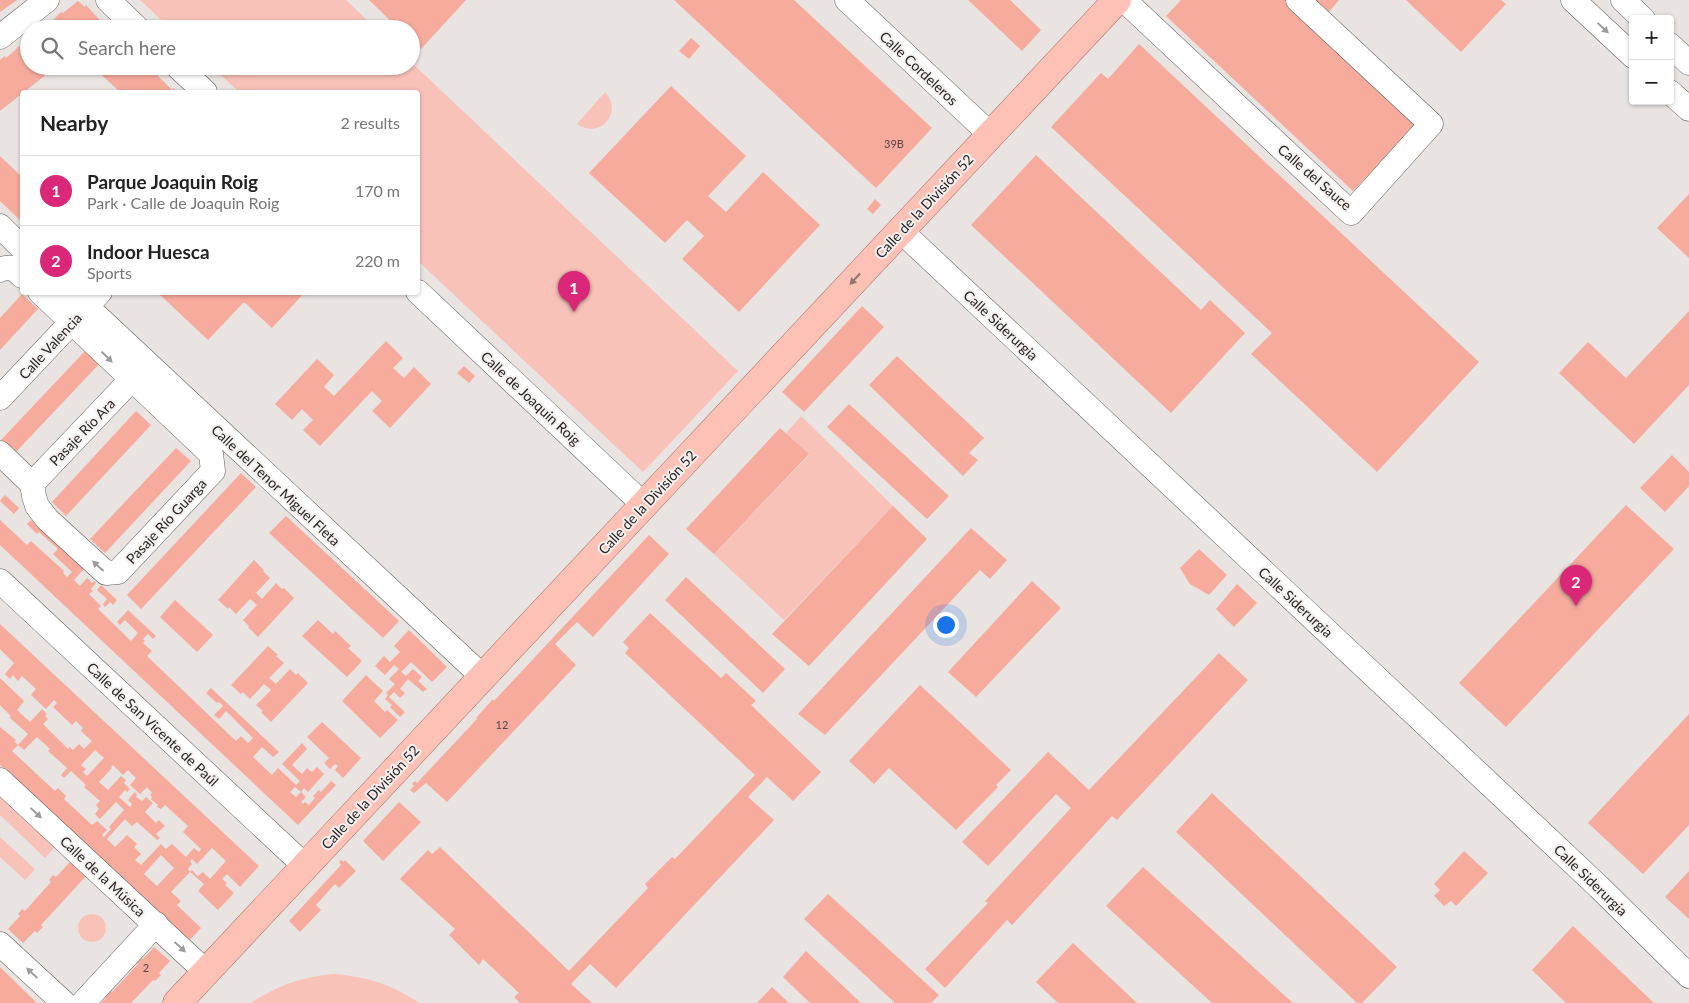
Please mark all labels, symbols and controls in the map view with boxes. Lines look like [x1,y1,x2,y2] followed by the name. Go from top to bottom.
[1629,15,1674,105] map controls
[1629,15,1674,60] button: +
[20,20,420,75] search box
[1597,22,1609,34] one-way arrow
[876,27,962,109] street label: Calle Cordeleros
[38,34,66,62] icon: search
[78,36,176,59] text: Search here
[1629,60,1674,105] button: −
[40,110,108,135] text: Nearby
[340,113,400,132] text: 2 results
[884,137,904,150] house number: 39B
[1275,140,1355,214] street label: Calle del Sauce
[871,150,977,262] street label: Calle de la División 52
[87,170,258,193] text: Parque Joaquin Roig
[51,181,61,200] text: 1
[355,181,400,200] text: 170 m
[87,193,279,212] text: Park · Calle de Joaquin Roig
[87,240,210,263] text: Indoor Huesca
[51,251,61,270] text: 2
[355,251,400,270] text: 220 m
[87,263,132,282] text: Sports
[558,271,590,312] pin: 1
[849,273,861,285] one-way arrow
[960,286,1042,364] street label: Calle Siderurgia
[15,309,85,383] street label: Calle Valencia
[478,347,584,449] street label: Calle de Joaquin Roig
[101,351,113,363] one-way arrow
[46,395,118,469] street label: Pasaje Río Ara
[208,421,344,549] street label: Calle del Tenor Miguel Fleta
[594,446,700,558] street label: Calle de la División 52
[122,475,210,567] street label: Pasaje Río Guarga
[93,560,105,572] one-way arrow
[1255,563,1337,641] street label: Calle Siderurgia
[1560,565,1592,606] pin: 2
[933,612,959,638] your location
[84,659,222,789] street label: Calle de San Vicente de Paúl
[496,718,508,731] house number: 12
[317,741,423,853] street label: Calle de la División 52
[29,807,41,819] one-way arrow
[57,832,149,920] street label: Calle de la Música
[1551,841,1631,919] street label: Calle Siderurgia
[174,941,186,953] one-way arrow
[143,961,149,974] house number: 2
[26,967,38,979] one-way arrow

